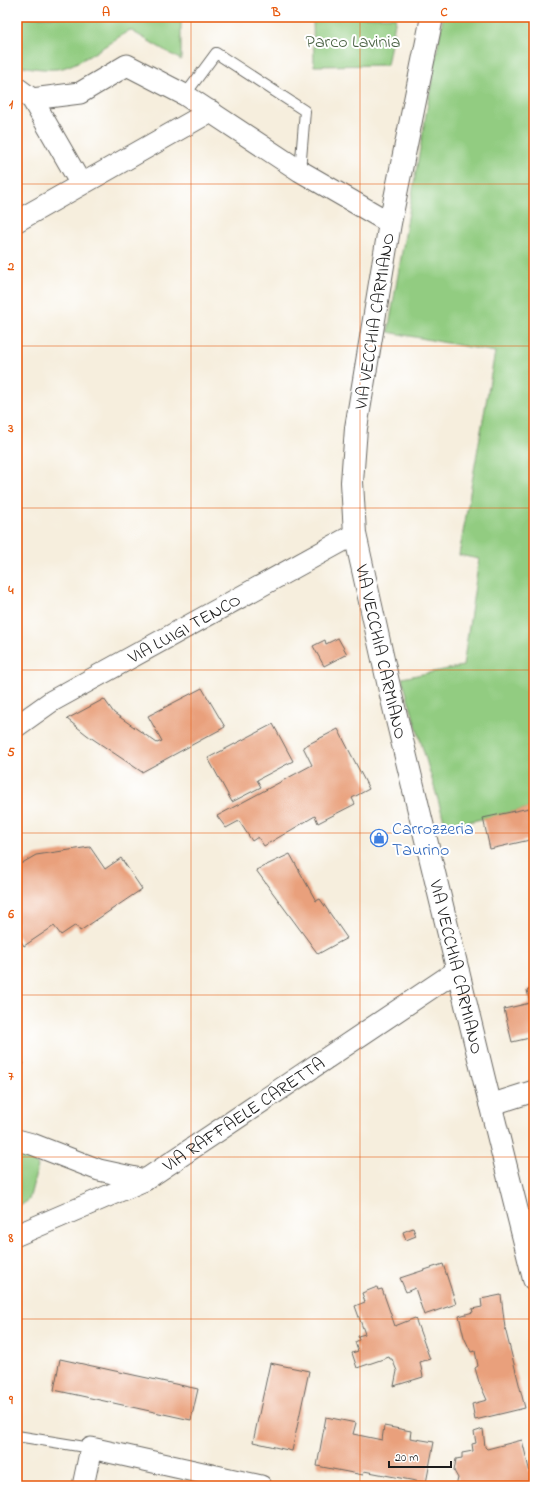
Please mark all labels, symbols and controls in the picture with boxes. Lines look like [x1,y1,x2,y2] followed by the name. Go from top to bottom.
[102,3,110,22] text: A
[271,3,281,22] text: B
[440,3,448,22] text: C
[306,30,400,56] park label: Parco Lavinia
[9,95,14,114] text: 1
[349,231,403,412] street label: VIA VECCHIA CARMIANO
[7,257,15,276] text: 2
[7,419,14,438] text: 3
[347,561,412,742] street label: VIA VECCHIA CARMIANO
[7,581,14,600] text: 4
[123,588,246,672] street label: VIA LUIGI TENCO
[7,743,15,762] text: 5
[392,817,474,864] place label: Carrozzeria Taurino
[369,828,389,848] shop icon: Carrozzeria Taurino
[421,877,489,1057] street label: VIA VECCHIA CARMIANO
[7,905,14,924] text: 6
[158,1052,331,1180] street label: VIA RAFFAELE CARETTA
[8,1067,14,1086] text: 7
[8,1229,14,1248] text: 8
[8,1391,14,1410] text: 9
[389,1443,451,1469] scale bar
[395,1449,418,1467] text: 20 m

